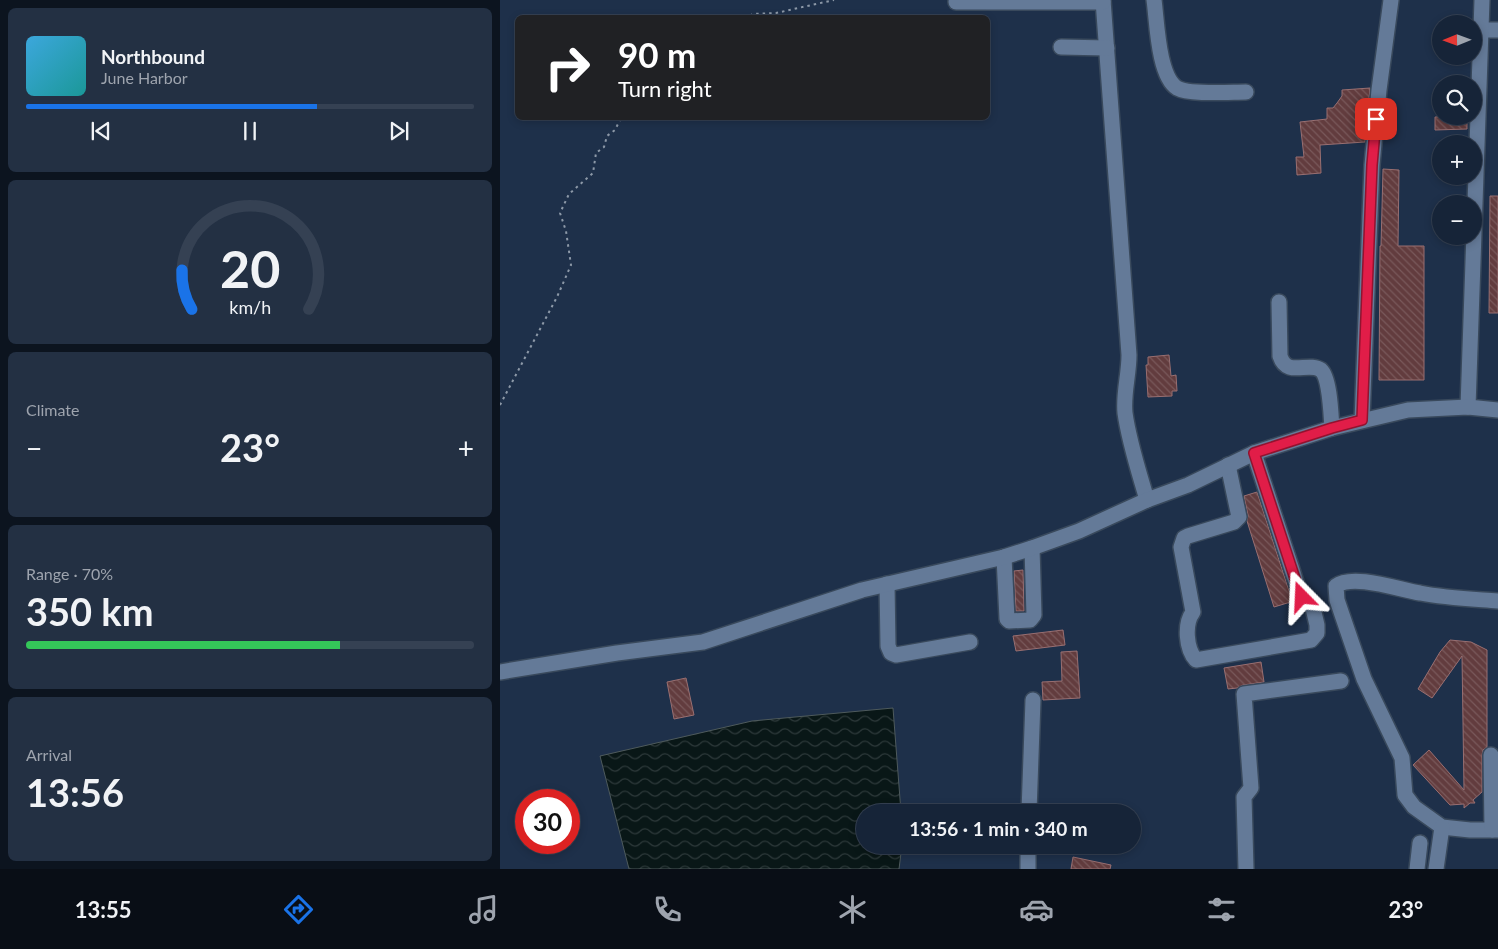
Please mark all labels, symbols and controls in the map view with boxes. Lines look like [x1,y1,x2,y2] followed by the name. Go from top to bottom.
[1432,15,1482,65] north arrow
[1432,15,1482,245] map controls
[618,33,696,75] text: 90 m
[535,35,600,100] icon: right
[101,45,205,68] text: Northbound
[101,68,188,87] text: June Harbor
[618,75,712,102] text: Turn right
[1432,75,1482,125] button: search
[1355,98,1397,140] pin
[1362,105,1390,133] icon: arrive
[87,117,115,145] icon: previous
[236,117,264,145] icon: pause
[385,117,413,145] icon: next
[1432,135,1482,185] button: +
[1432,195,1482,245] button: −
[220,237,280,299] text: 20
[229,296,271,318] text: km/h
[26,400,79,419] text: Climate
[220,424,280,470] text: 23°
[26,431,42,465] text: −
[458,431,474,465] text: +
[26,564,113,583] text: Range · 70%
[1275,570,1327,622] position arrow
[26,588,154,634] text: 350 km
[26,745,72,764] text: Arrival
[26,769,124,815] text: 13:56
[515,789,580,854] speed limit sign: 30
[909,817,1088,840] text: 13:56 · 1 min · 340 m
[281,892,316,927] icon: directions
[466,892,501,927] icon: music
[650,892,685,927] icon: phone
[835,892,870,927] icon: climate
[1019,892,1054,927] icon: car
[1204,892,1239,927] icon: filters
[75,896,132,923] text: 13:55
[1388,896,1423,923] text: 23°

